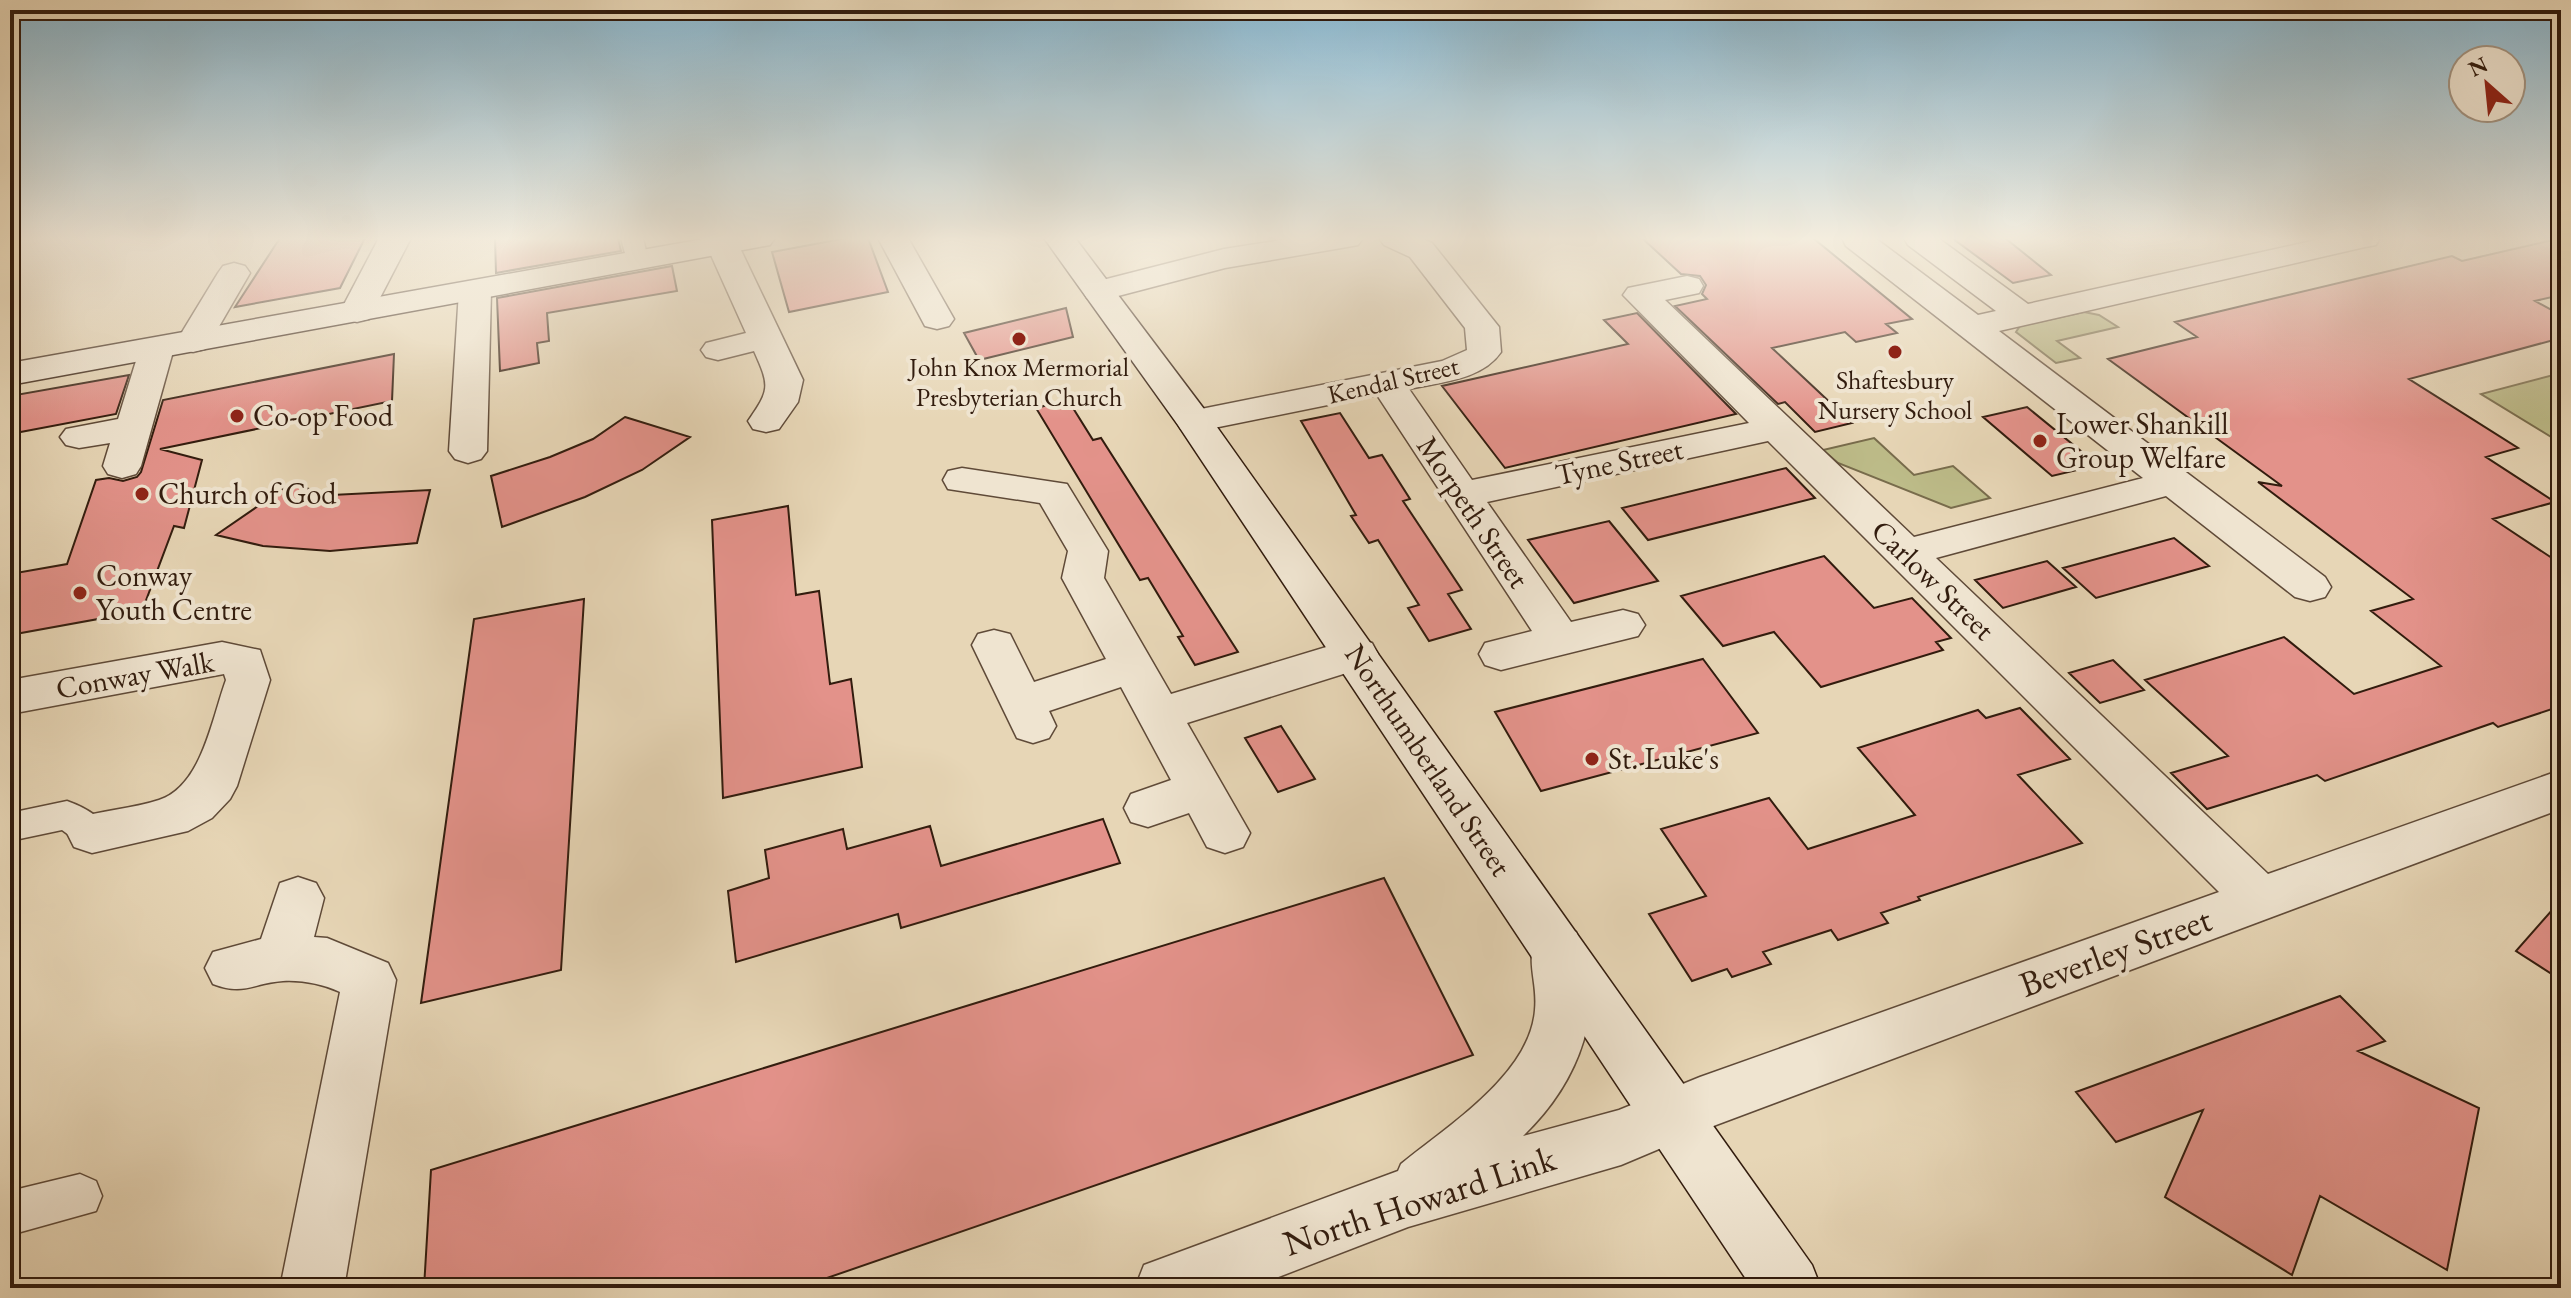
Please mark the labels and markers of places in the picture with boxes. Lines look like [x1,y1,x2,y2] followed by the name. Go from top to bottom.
[1010,330,1028,348] marker: John Knox Mermorial Presbyterian Church
[1886,343,1904,361] marker: Shaftesbury Nursery School
[907,350,1129,414] place label: John Knox Mermorial Presbyterian Church
[1818,363,1972,427] place label: Shaftesbury Nursery School
[253,396,394,435] place label: Co-op Food
[2056,404,2228,477] place label: Lower Shankill Group Welfare
[228,407,246,425] marker: Co-op Food
[2031,432,2049,450] marker: Lower Shankill Group Welfare
[158,474,337,513] place label: Church of God
[133,485,151,503] marker: Church of God
[96,556,252,629] place label: Conway Youth Centre
[71,584,89,602] marker: Conway Youth Centre
[1608,739,1719,778] place label: St. Luke's
[1583,750,1601,768] marker: St. Luke's

